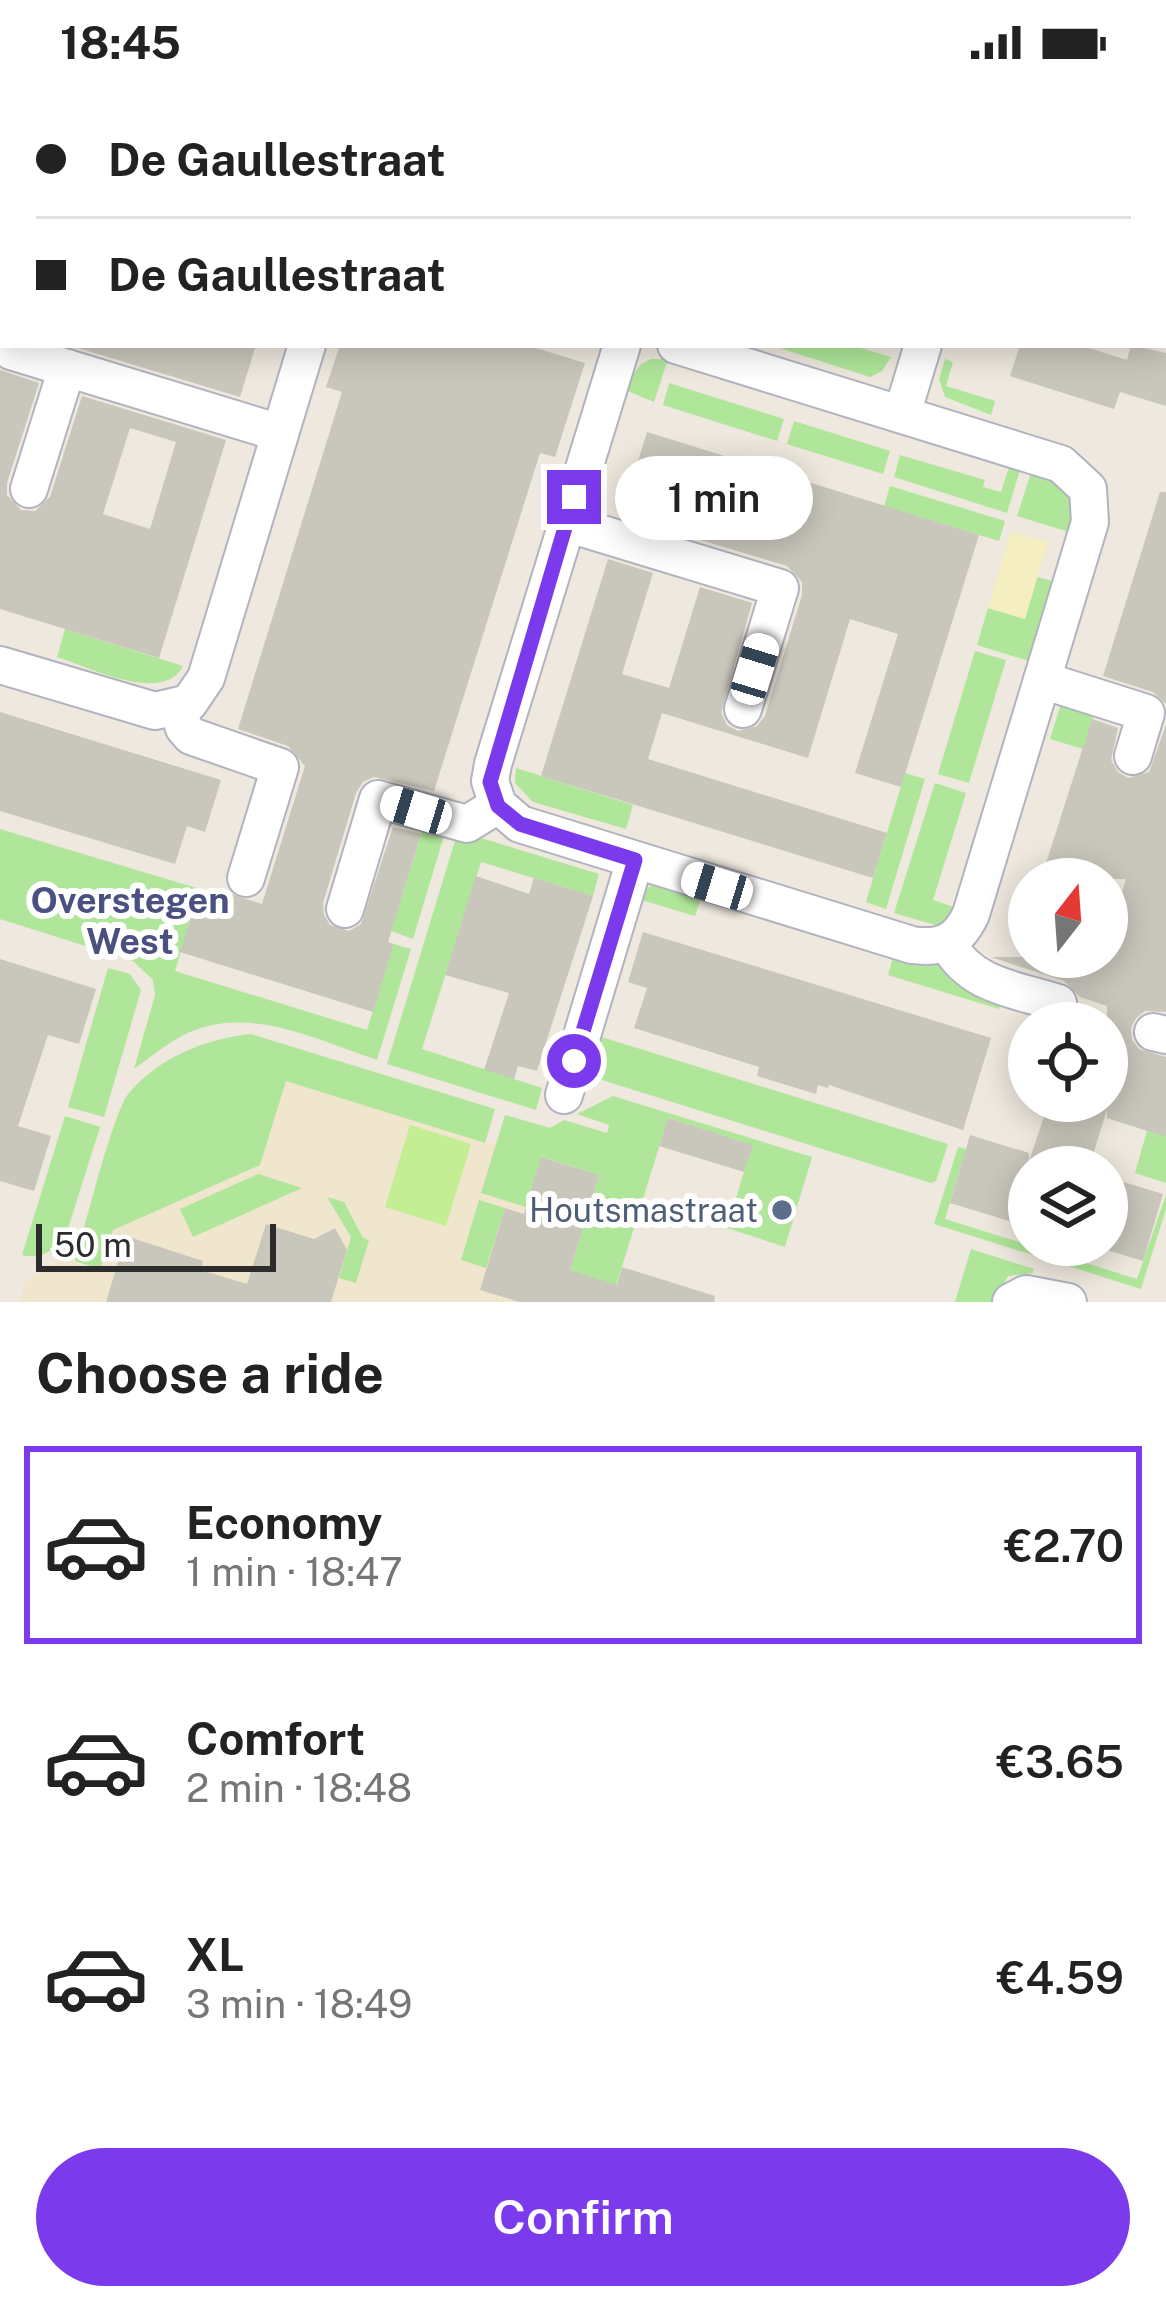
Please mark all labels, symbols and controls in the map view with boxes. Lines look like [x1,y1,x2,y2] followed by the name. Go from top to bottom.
[60,16,181,69] text: 18:45
[108,133,445,186] text: De Gaullestraat
[108,248,445,301] text: De Gaullestraat
[616,455,814,539] callout: 1 min
[547,470,601,524] route end
[668,475,760,521] text: 1 min
[727,629,783,709] car
[376,782,456,838] car
[677,858,757,914] car
[1008,858,1128,978] north arrow
[1008,858,1128,1266] map controls
[30,879,230,962] district label: Overstegen West
[1008,1002,1128,1122] button: locate
[547,1034,601,1088] route start
[1008,1146,1128,1266] button: layers
[529,1191,758,1229] place label: Houtsmastraat
[769,1197,795,1223] marker: Houtsmastraat
[36,1218,276,1271] scale bar
[54,1226,132,1264] text: 50 m
[36,1342,384,1405] text: Choose a ride
[42,1491,150,1599] icon: car
[186,1496,382,1549] text: Economy
[1004,1519,1124,1572] text: €2.70
[186,1549,403,1595] text: 1 min · 18:47
[42,1707,150,1815] icon: car
[186,1712,365,1765] text: Comfort
[997,1735,1124,1788] text: €3.65
[186,1765,412,1811] text: 2 min · 18:48
[42,1923,150,2031] icon: car
[186,1928,244,1981] text: XL
[997,1951,1124,2004] text: €4.59
[186,1981,412,2027] text: 3 min · 18:49
[36,2148,1130,2286] button: Confirm

